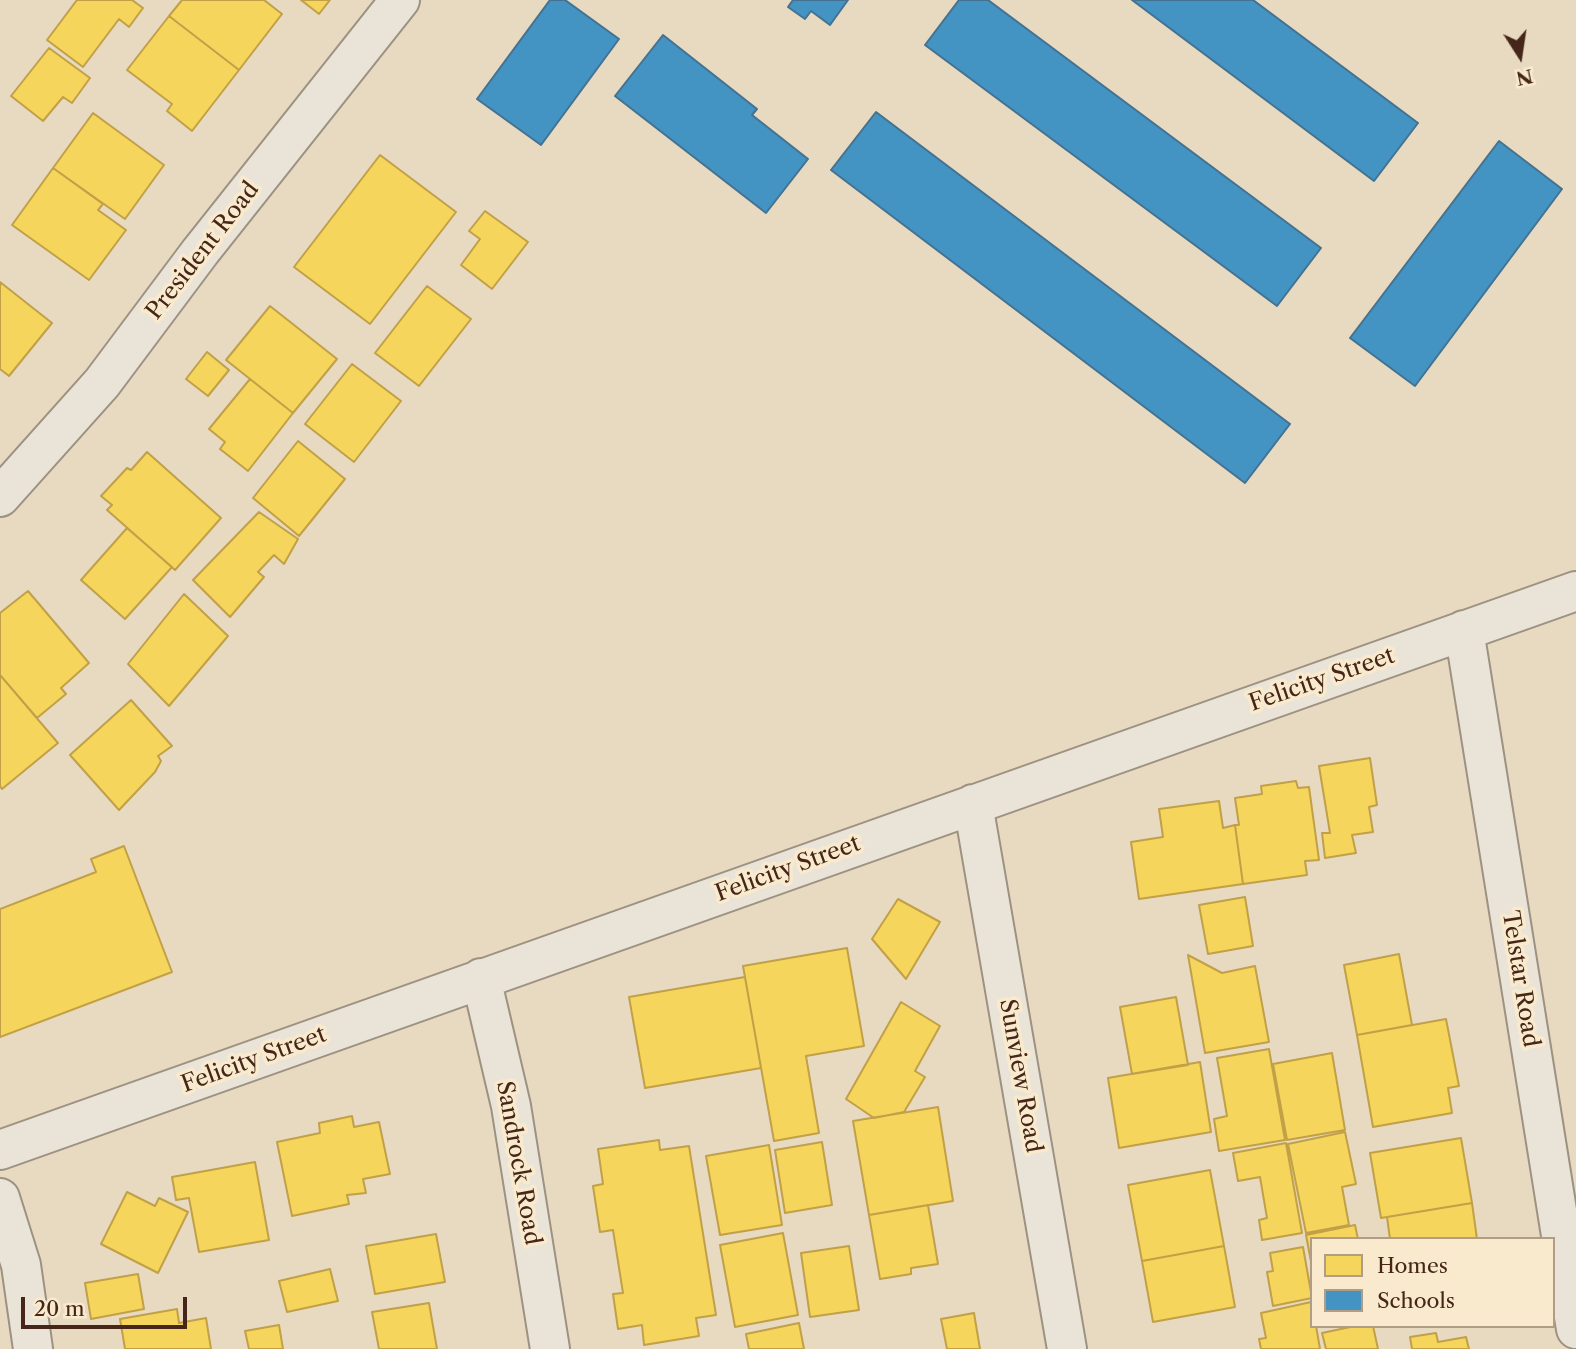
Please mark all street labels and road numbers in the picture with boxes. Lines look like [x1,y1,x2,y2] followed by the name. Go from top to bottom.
[141,177,265,325] street label: President Road
[1246,642,1398,718] street label: Felicity Street
[712,830,864,908] street label: Felicity Street
[1496,909,1544,1049] street label: Telstar Road
[993,997,1047,1155] street label: Sunview Road
[178,1021,330,1099] street label: Felicity Street
[490,1079,546,1247] street label: Sandrock Road

